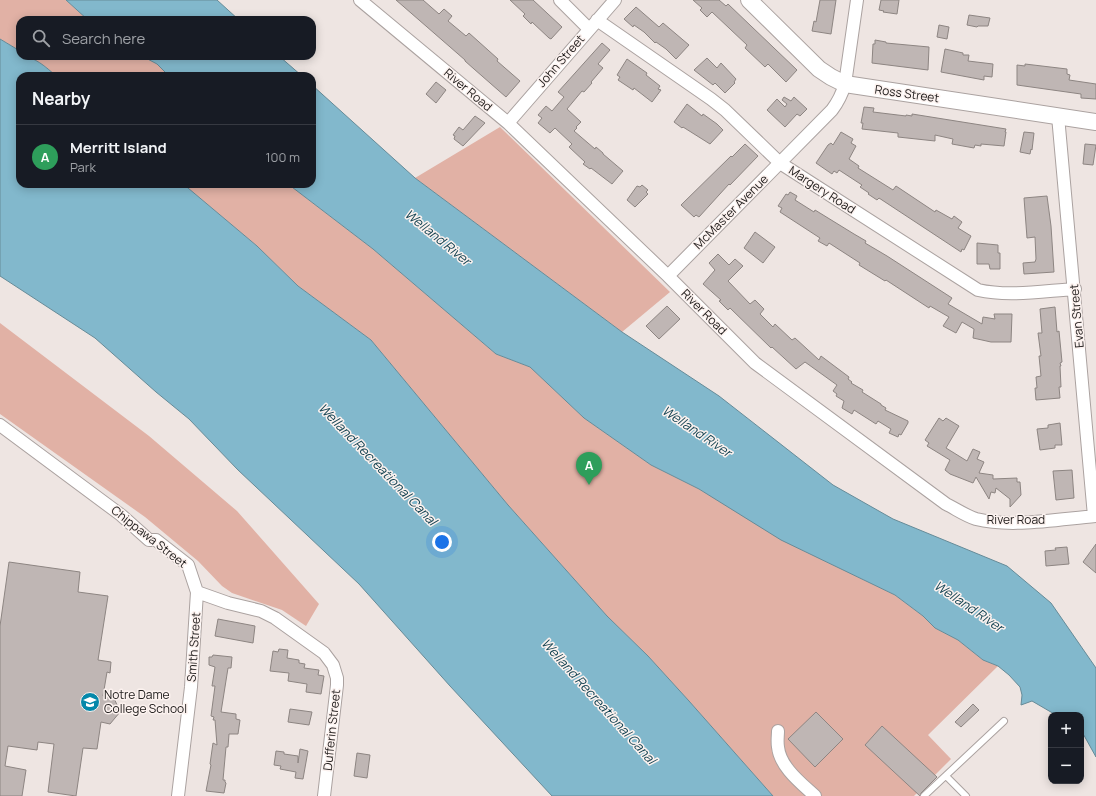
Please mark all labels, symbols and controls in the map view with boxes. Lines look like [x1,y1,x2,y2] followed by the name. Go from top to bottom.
[16,16,316,60] search box
[30,27,52,49] icon: search
[62,28,145,49] text: Search here
[533,31,588,91] street label: John Street
[440,64,496,115] street label: River Road
[874,81,941,106] street label: Ross Street
[32,87,90,110] text: Nearby
[70,137,167,158] text: Merritt Island
[41,148,49,166] text: A
[265,148,300,166] text: 100 m
[70,158,96,176] text: Park
[786,162,859,218] street label: Margery Road
[690,171,772,253] street label: McMaster Avenue
[401,205,477,271] water label: Welland River
[1065,283,1088,349] street label: Evan Street
[678,285,731,338] street label: River Road
[315,399,443,530] water label: Welland Recreational Canal
[659,401,737,462] water label: Welland River
[576,452,602,485] pin: A
[108,501,191,572] street label: Chippawa Street
[987,511,1045,528] street label: River Road
[432,532,452,552] your location
[931,576,1009,637] water label: Welland River
[183,611,204,682] street label: Smith Street
[538,634,662,769] water label: Welland Recreational Canal
[104,686,187,717] place label: Notre Dame College School
[319,688,344,772] street label: Dufferin Street
[79,691,101,713] school or university icon: Notre Dame College School
[1048,712,1084,784] map controls
[1048,712,1084,748] button: +
[1048,748,1084,784] button: −

